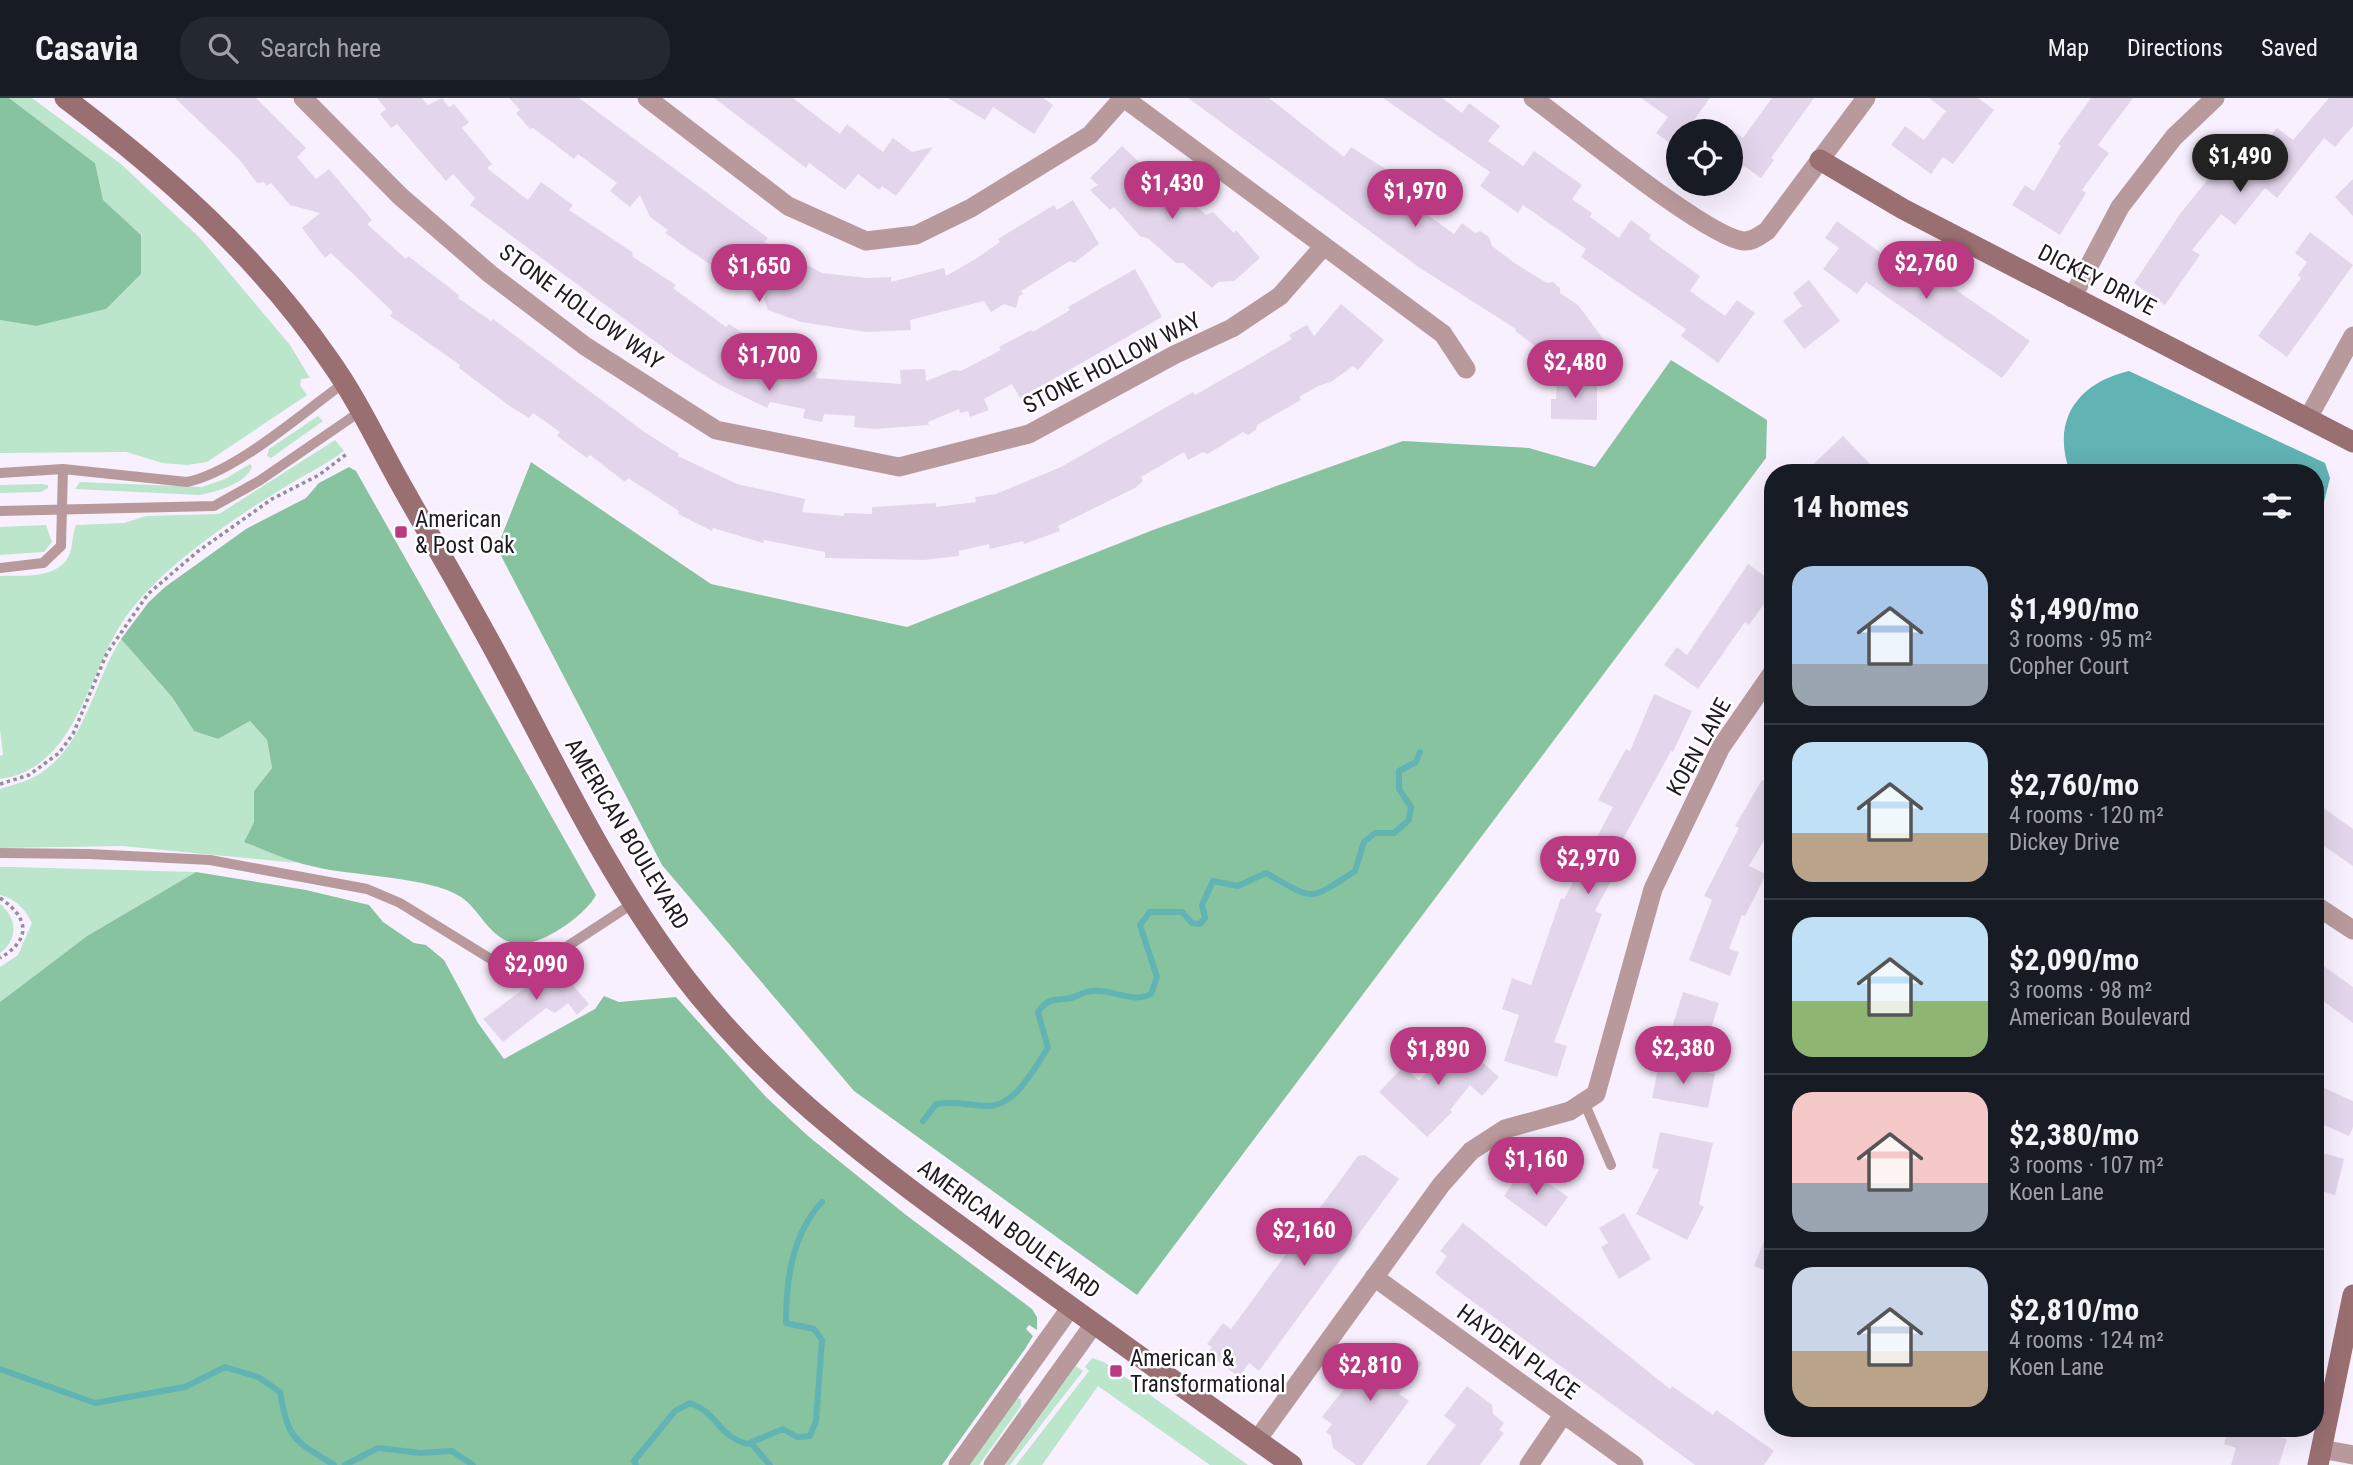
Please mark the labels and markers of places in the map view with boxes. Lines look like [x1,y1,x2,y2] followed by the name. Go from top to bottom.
[2183,134,2297,194] pin: $1,490
[1115,162,1229,221] pin: $1,430
[1358,170,1472,229] pin: $1,970
[1869,242,1983,301] pin: $2,760
[702,244,816,304] pin: $1,650
[712,334,826,393] pin: $1,700
[1518,341,1632,400] pin: $2,480
[415,506,515,559] place label: American & Post Oak
[393,524,409,540] marker: American & Post Oak
[1531,836,1645,896] pin: $2,970
[479,942,593,1002] pin: $2,090
[1626,1026,1740,1086] pin: $2,380
[1381,1028,1495,1087] pin: $1,890
[1479,1138,1593,1197] pin: $1,160
[1247,1208,1361,1268] pin: $2,160
[1313,1344,1427,1403] pin: $2,810
[1130,1345,1286,1398] place label: American & Transformational
[1108,1363,1124,1379] marker: American & Transformational

